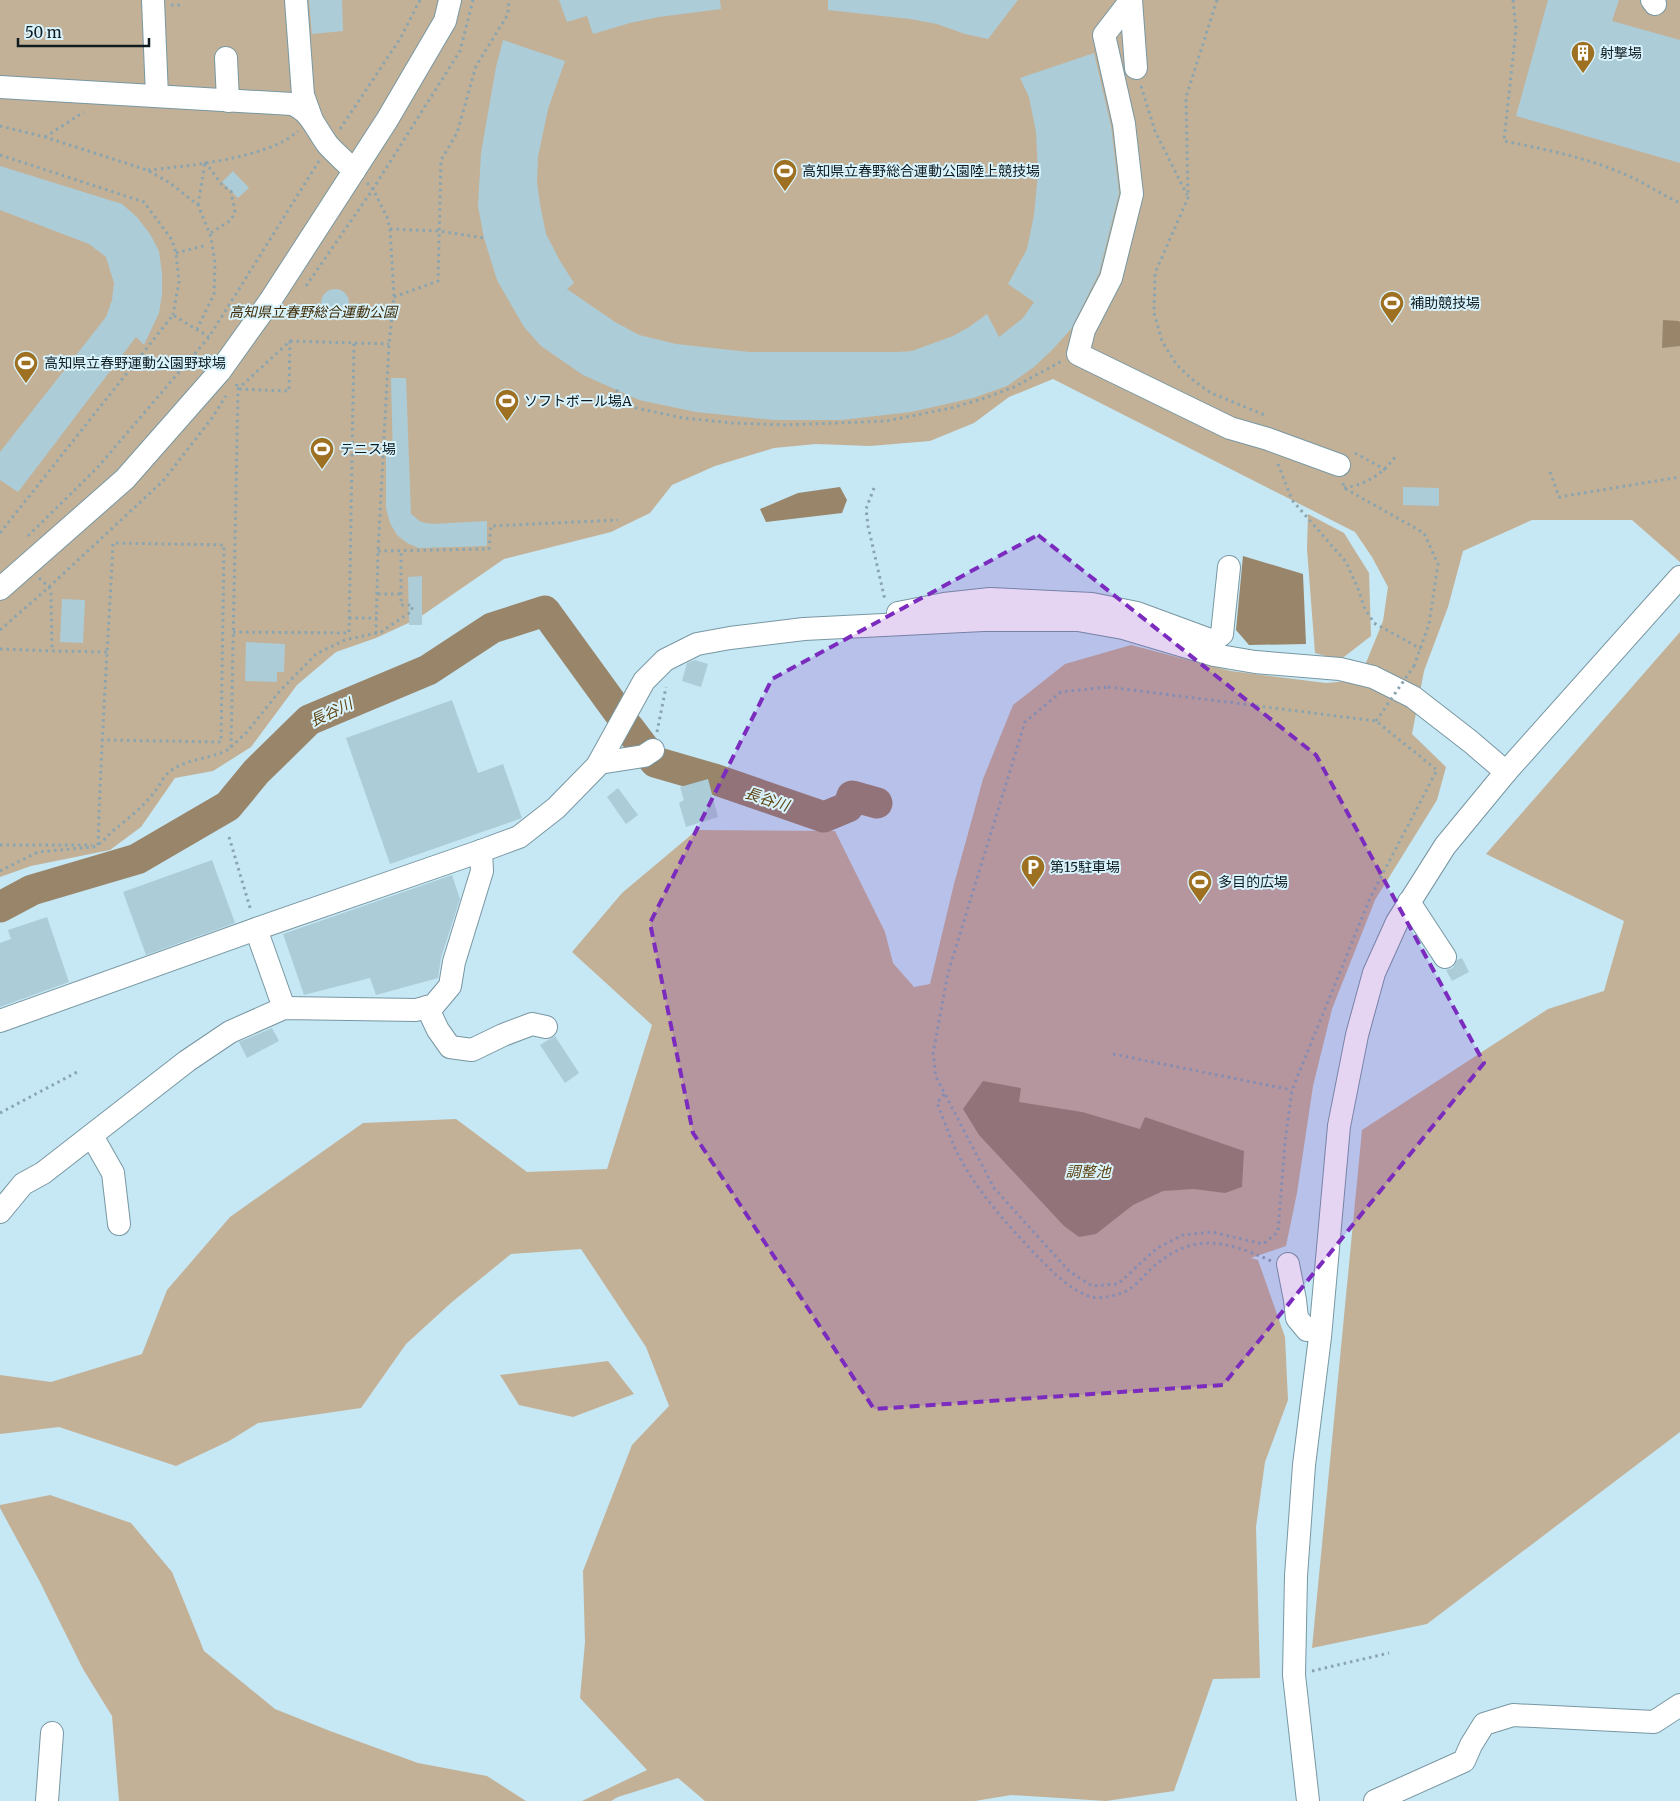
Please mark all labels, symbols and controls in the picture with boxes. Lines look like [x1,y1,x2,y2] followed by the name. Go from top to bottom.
[18,15,149,47] scale bar
[25,23,62,42] text: 50 m
[1570,40,1596,74] building icon: 射撃場
[1600,44,1642,62] place label: 射撃場
[772,158,798,192] sports icon: 高知県立春野総合運動公園陸上競技場
[802,162,1040,180] place label: 高知県立春野総合運動公園陸上競技場
[1379,290,1405,324] sports icon: 補助競技場
[1410,294,1480,312] place label: 補助競技場
[229,303,399,321] park label: 高知県立春野総合運動公園
[13,350,39,384] sports icon: 高知県立春野運動公園野球場
[44,354,226,372] place label: 高知県立春野運動公園野球場
[494,388,520,422] sports icon: ソフトボール場A
[524,392,632,410] place label: ソフトボール場A
[309,436,335,470] sports icon: テニス場
[340,440,396,458] place label: テニス場
[307,693,357,730] water label: 長谷川
[743,783,793,816] water label: 長谷川
[1020,854,1046,888] parking icon: 第15駐車場
[1050,858,1120,876] place label: 第15駐車場
[1187,869,1213,903] sports icon: 多目的広場
[1218,873,1288,891] place label: 多目的広場
[1065,1162,1112,1181] water label: 調整池

